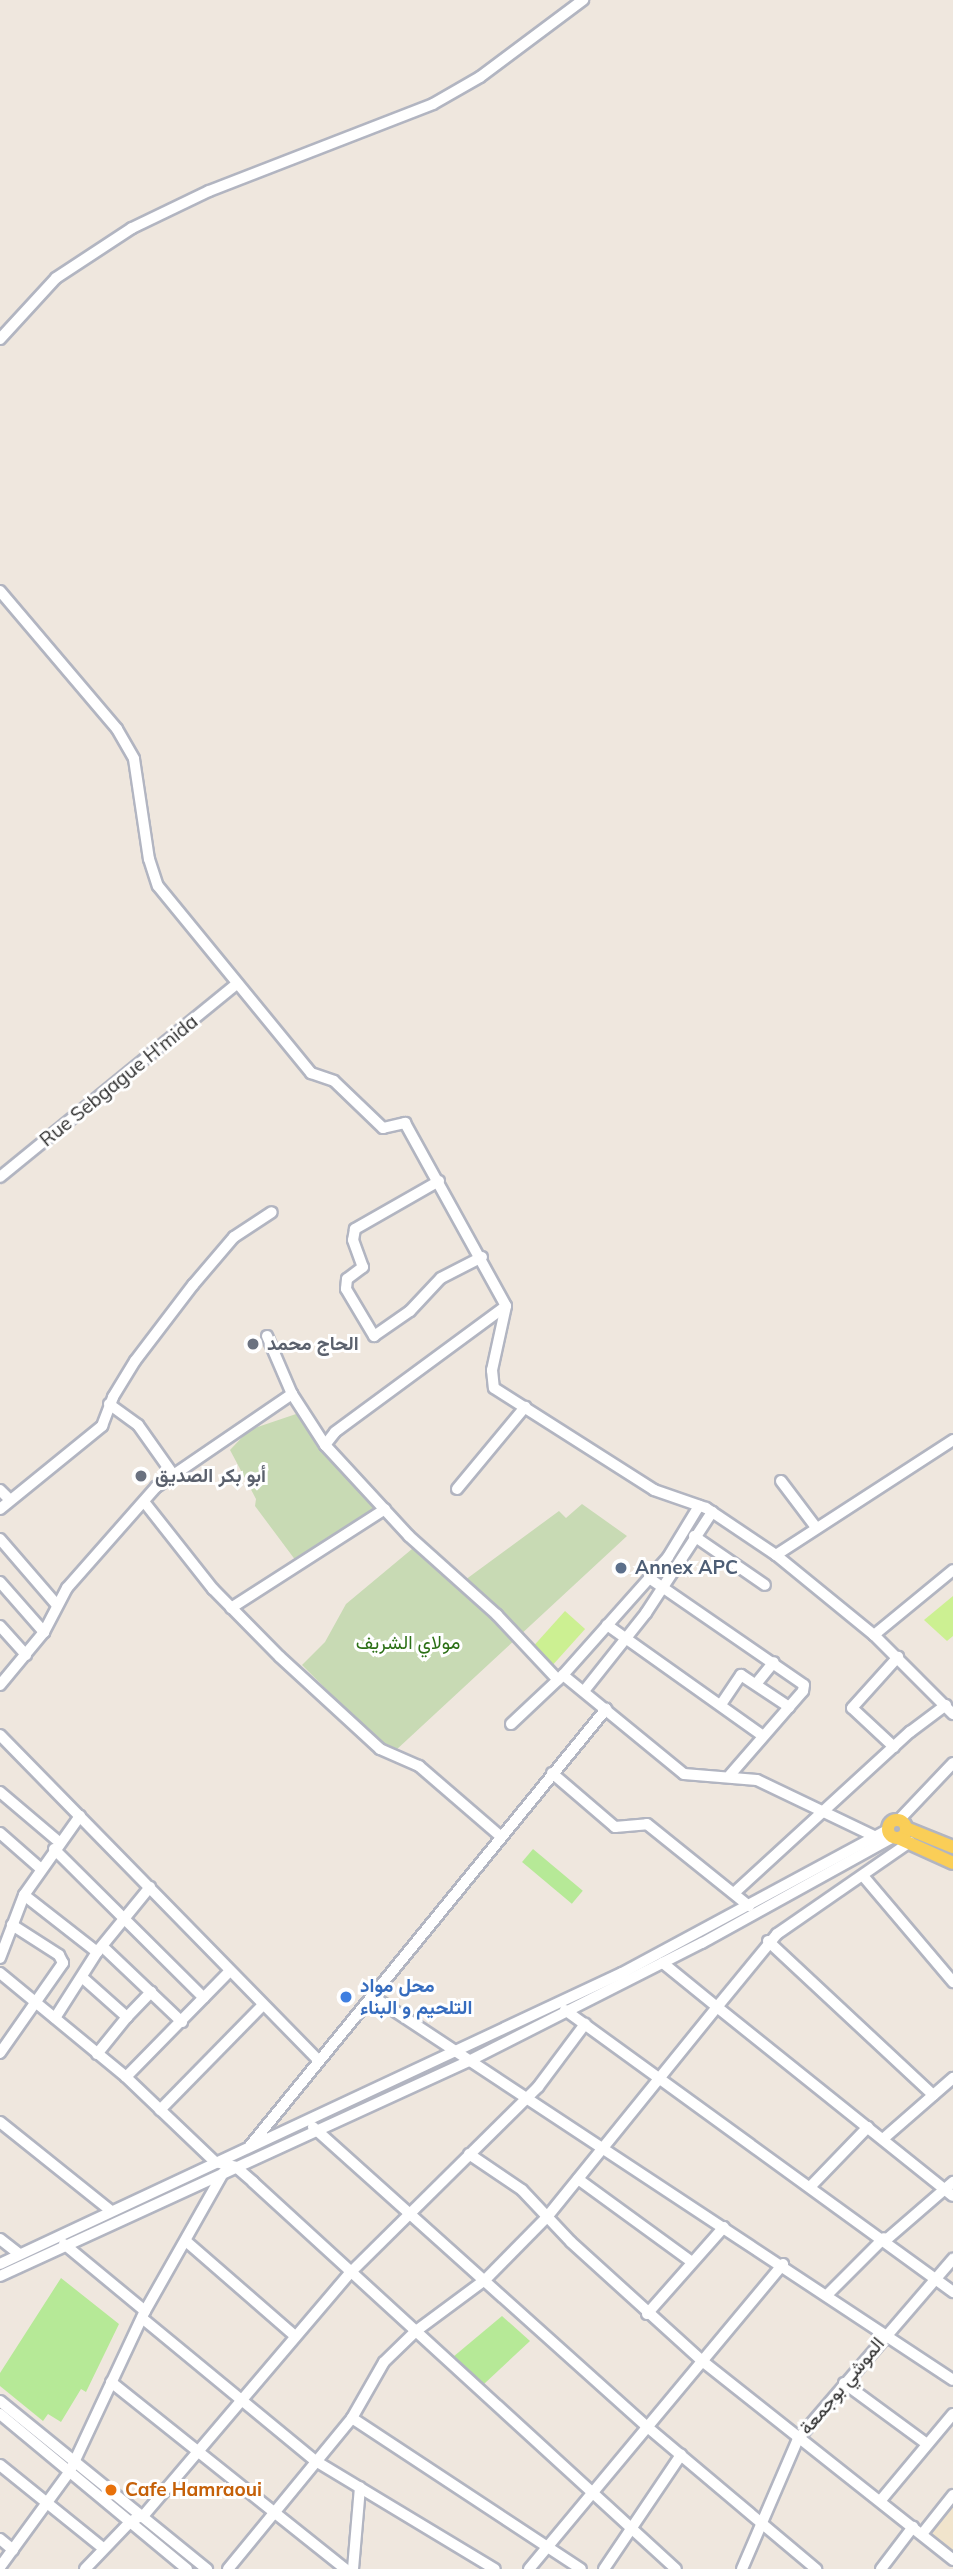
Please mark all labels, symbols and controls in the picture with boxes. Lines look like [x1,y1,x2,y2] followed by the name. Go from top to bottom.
[36,1010,202,1152] street label: Rue Sebgague H'mida
[267,1333,359,1355] place label: الحاج محمد
[245,1336,261,1352] marker: الحاج محمد
[155,1465,266,1487] place label: أبو بكر الصديق
[133,1468,149,1484] marker: أبو بكر الصديق
[635,1557,738,1579] place label: Annex APC
[613,1560,629,1576] marker: Annex APC
[356,1632,460,1654] park label: مولاي الشريف
[360,1975,472,2019] place label: محل مواد التلحيم و البناء
[338,1989,354,2005] marker: محل مواد التلحيم و البناء
[795,2333,889,2439] street label: الموشي بوجمعة
[125,2479,262,2501] place label: Cafe Hamraoui
[103,2482,119,2498] marker: Cafe Hamraoui

